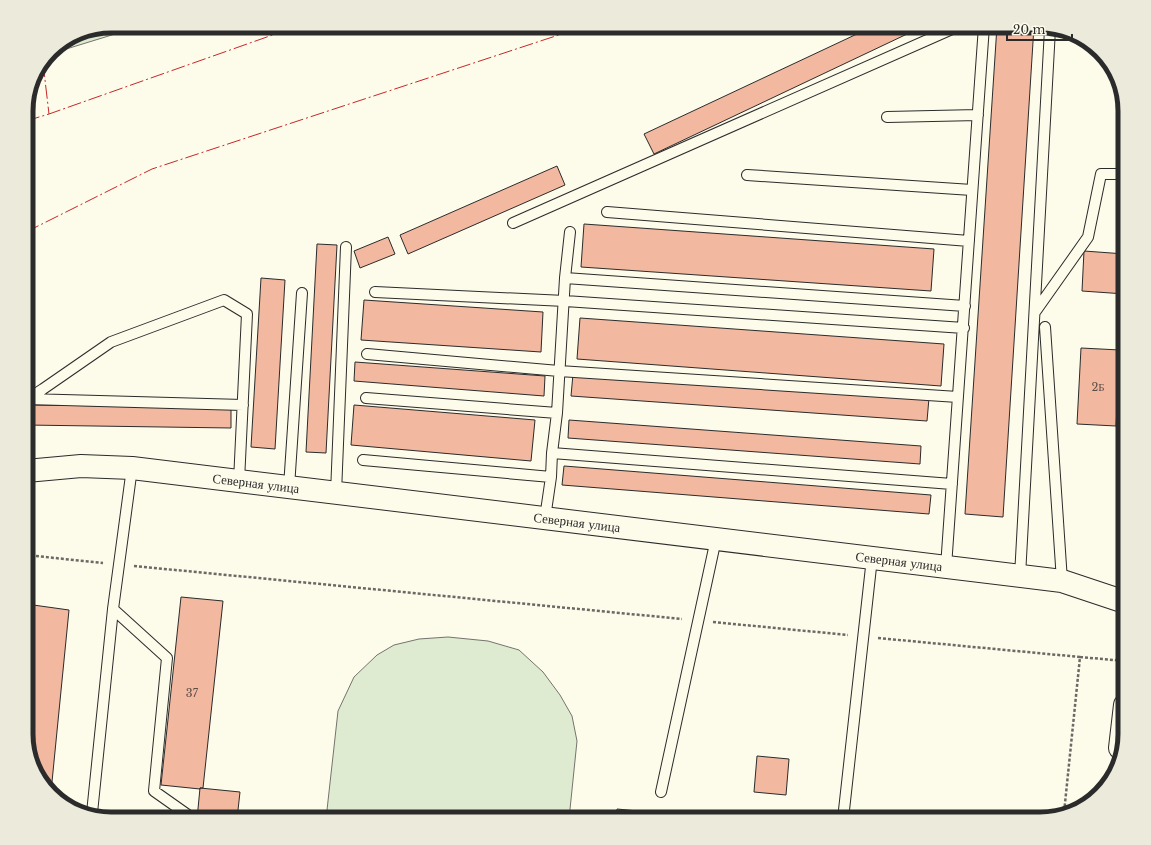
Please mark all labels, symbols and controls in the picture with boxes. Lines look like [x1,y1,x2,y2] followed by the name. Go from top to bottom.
[1007,16,1072,42] scale bar
[1013,22,1045,37] text: 20 m
[1091,380,1105,394] house number: 2Б
[211,470,301,497] street label: Северная улица
[532,509,622,536] street label: Северная улица
[854,548,944,575] street label: Северная улица
[186,686,199,700] house number: 37

